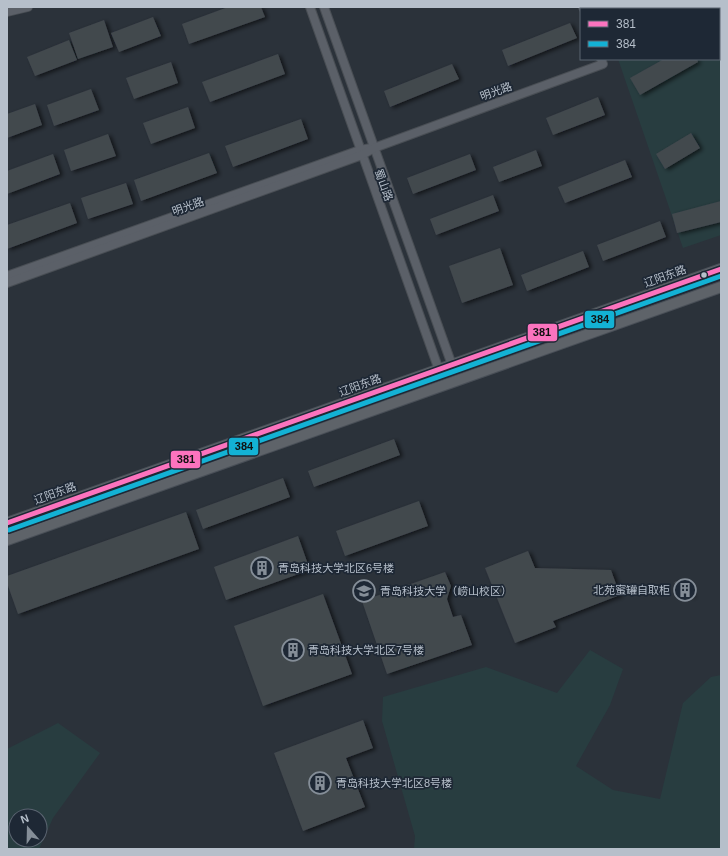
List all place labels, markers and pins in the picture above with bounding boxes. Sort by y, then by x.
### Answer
unlabelled marker [699,270,709,280]
building icon: 青岛科技大学北区6号楼 [249,555,275,581]
place label: 青岛科技大学北区6号楼 [278,562,394,574]
building icon: 北苑蜜罐自取柜 [672,577,698,603]
school or university icon: 青岛科技大学（崂山校区） [351,578,377,604]
place label: 北苑蜜罐自取柜 [593,584,670,596]
place label: 青岛科技大学（崂山校区） [380,585,512,597]
building icon: 青岛科技大学北区7号楼 [280,637,306,663]
place label: 青岛科技大学北区7号楼 [308,644,424,656]
building icon: 青岛科技大学北区8号楼 [307,770,333,796]
place label: 青岛科技大学北区8号楼 [336,777,452,789]

